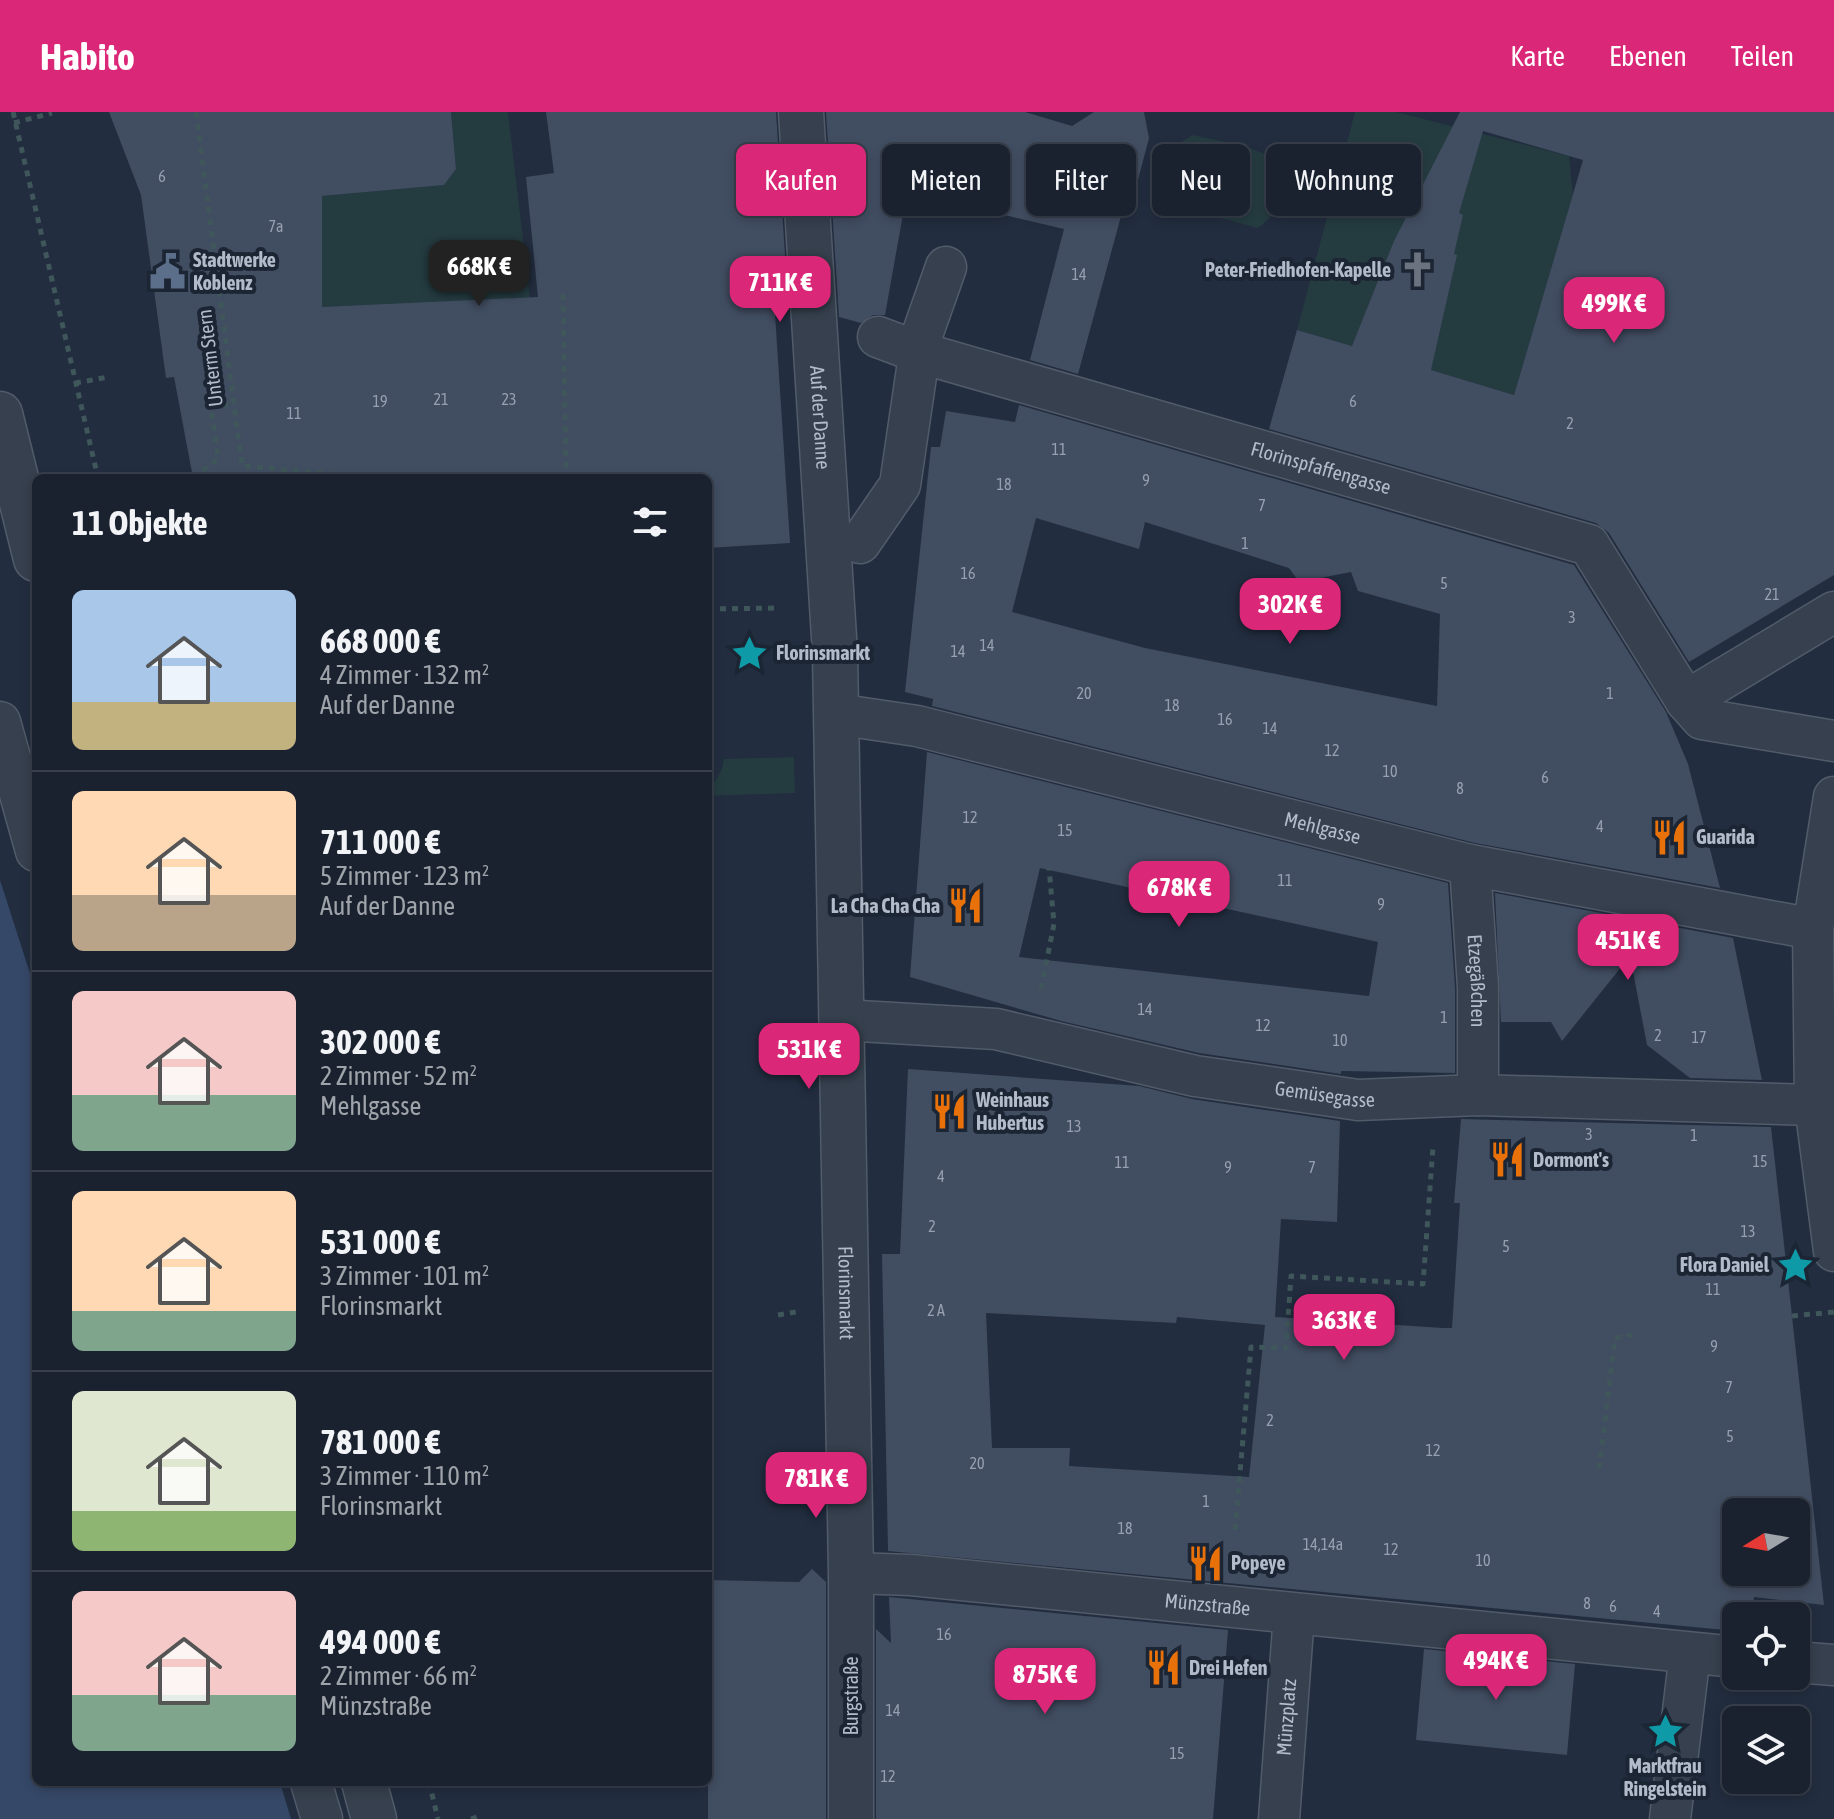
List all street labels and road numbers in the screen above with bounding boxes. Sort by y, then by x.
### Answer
street label: Unterm Stern [192,308,227,408]
street label: Auf der Danne [806,365,835,470]
street label: Florinspfaffengasse [1248,436,1394,498]
street label: Mehlgasse [1282,807,1363,848]
street label: Etzegäßchen [1464,933,1490,1027]
street label: Gemüsegasse [1273,1076,1375,1111]
street label: Florinsmarkt [834,1246,859,1340]
street label: Münzstraße [1164,1588,1252,1620]
street label: Burgstraße [839,1656,862,1736]
street label: Münzplatz [1272,1678,1300,1757]

